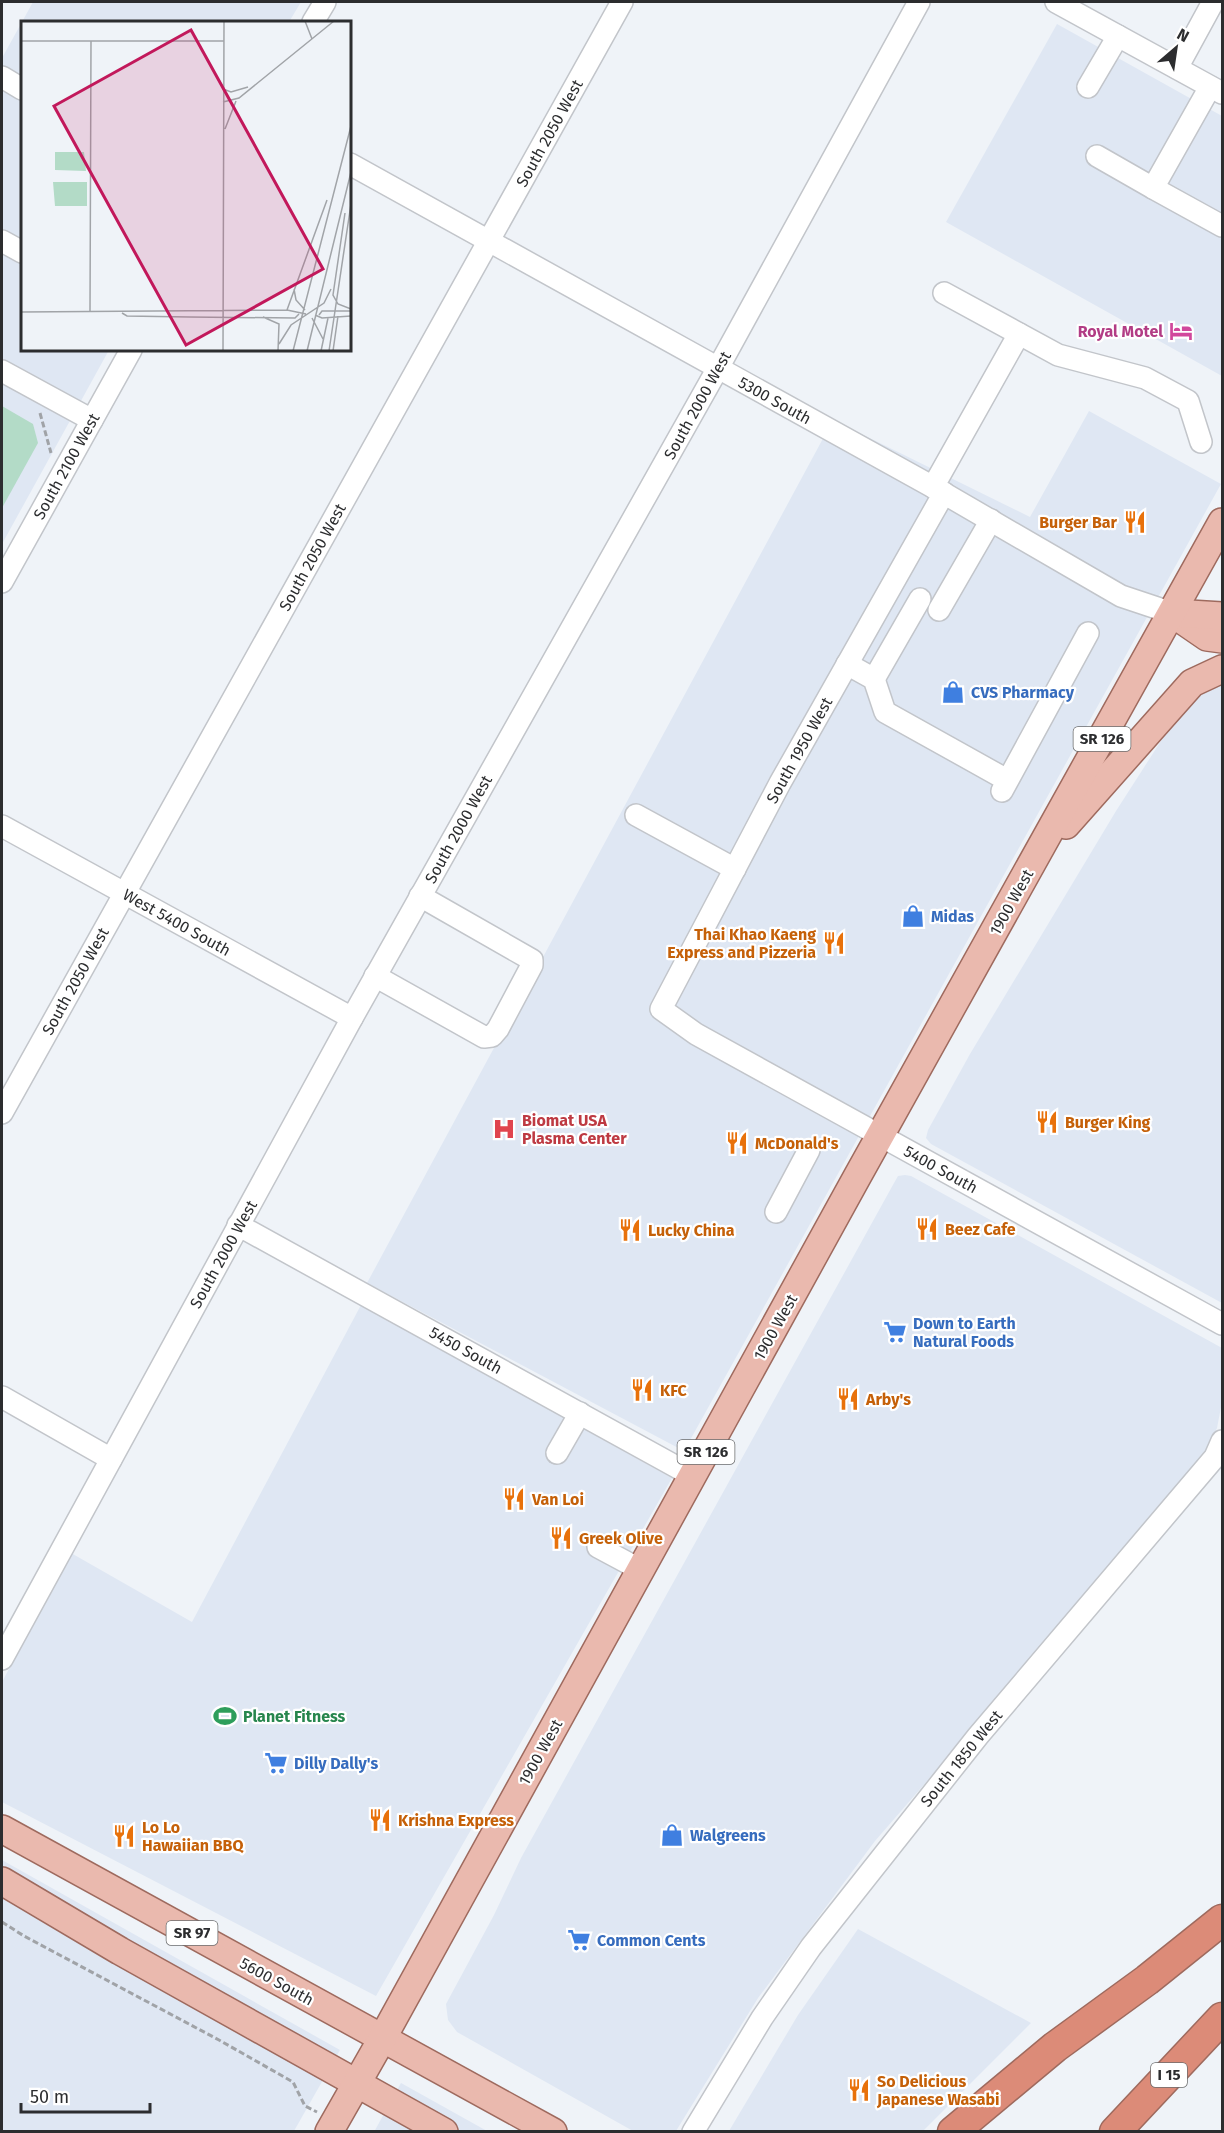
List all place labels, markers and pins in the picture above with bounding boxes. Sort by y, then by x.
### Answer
hotel icon: Royal Motel [1168,318,1194,344]
place label: Royal Motel [1078,322,1163,341]
restaurant icon: Burger Bar [1122,509,1148,535]
place label: Burger Bar [1039,513,1118,532]
shop icon: CVS Pharmacy [940,679,966,705]
place label: CVS Pharmacy [971,683,1075,702]
shop icon: Midas [900,903,926,929]
place label: Midas [931,907,974,926]
place label: Thai Khao Kaeng Express and Pizzeria [667,925,816,962]
restaurant icon: Thai Khao Kaeng Express and Pizzeria [821,930,847,956]
restaurant icon: Burger King [1034,1109,1060,1135]
place label: Biomat USA Plasma Center [522,1111,627,1148]
place label: Burger King [1065,1113,1151,1132]
hospital icon: Biomat USA Plasma Center [491,1116,517,1142]
restaurant icon: McDonald's [724,1130,750,1156]
place label: McDonald's [755,1134,839,1153]
restaurant icon: Beez Cafe [914,1216,940,1242]
restaurant icon: Lucky China [617,1217,643,1243]
place label: Beez Cafe [945,1220,1016,1239]
place label: Lucky China [648,1221,735,1240]
place label: Down to Earth Natural Foods [913,1314,1016,1351]
supermarket icon: Down to Earth Natural Foods [882,1319,908,1345]
restaurant icon: KFC [629,1377,655,1403]
place label: KFC [660,1381,688,1400]
restaurant icon: Arby's [835,1386,861,1412]
place label: Arby's [865,1390,911,1409]
restaurant icon: Van Loi [501,1486,527,1512]
place label: Van Loi [531,1490,584,1509]
restaurant icon: Greek Olive [548,1525,574,1551]
place label: Greek Olive [579,1529,663,1548]
sports icon: Planet Fitness [212,1703,238,1729]
place label: Planet Fitness [243,1707,346,1726]
supermarket icon: Dilly Dally's [263,1750,289,1776]
place label: Dilly Dally's [294,1754,378,1773]
restaurant icon: Krishna Express [367,1807,393,1833]
place label: Krishna Express [398,1811,514,1830]
place label: Lo Lo Hawaiian BBQ [142,1818,244,1855]
shop icon: Walgreens [659,1822,685,1848]
restaurant icon: Lo Lo Hawaiian BBQ [111,1823,137,1849]
place label: Walgreens [690,1826,766,1845]
supermarket icon: Common Cents [566,1927,592,1953]
place label: Common Cents [597,1931,706,1950]
place label: So Delicious Japanese Wasabi [876,2072,1000,2109]
restaurant icon: So Delicious Japanese Wasabi [846,2077,872,2103]

